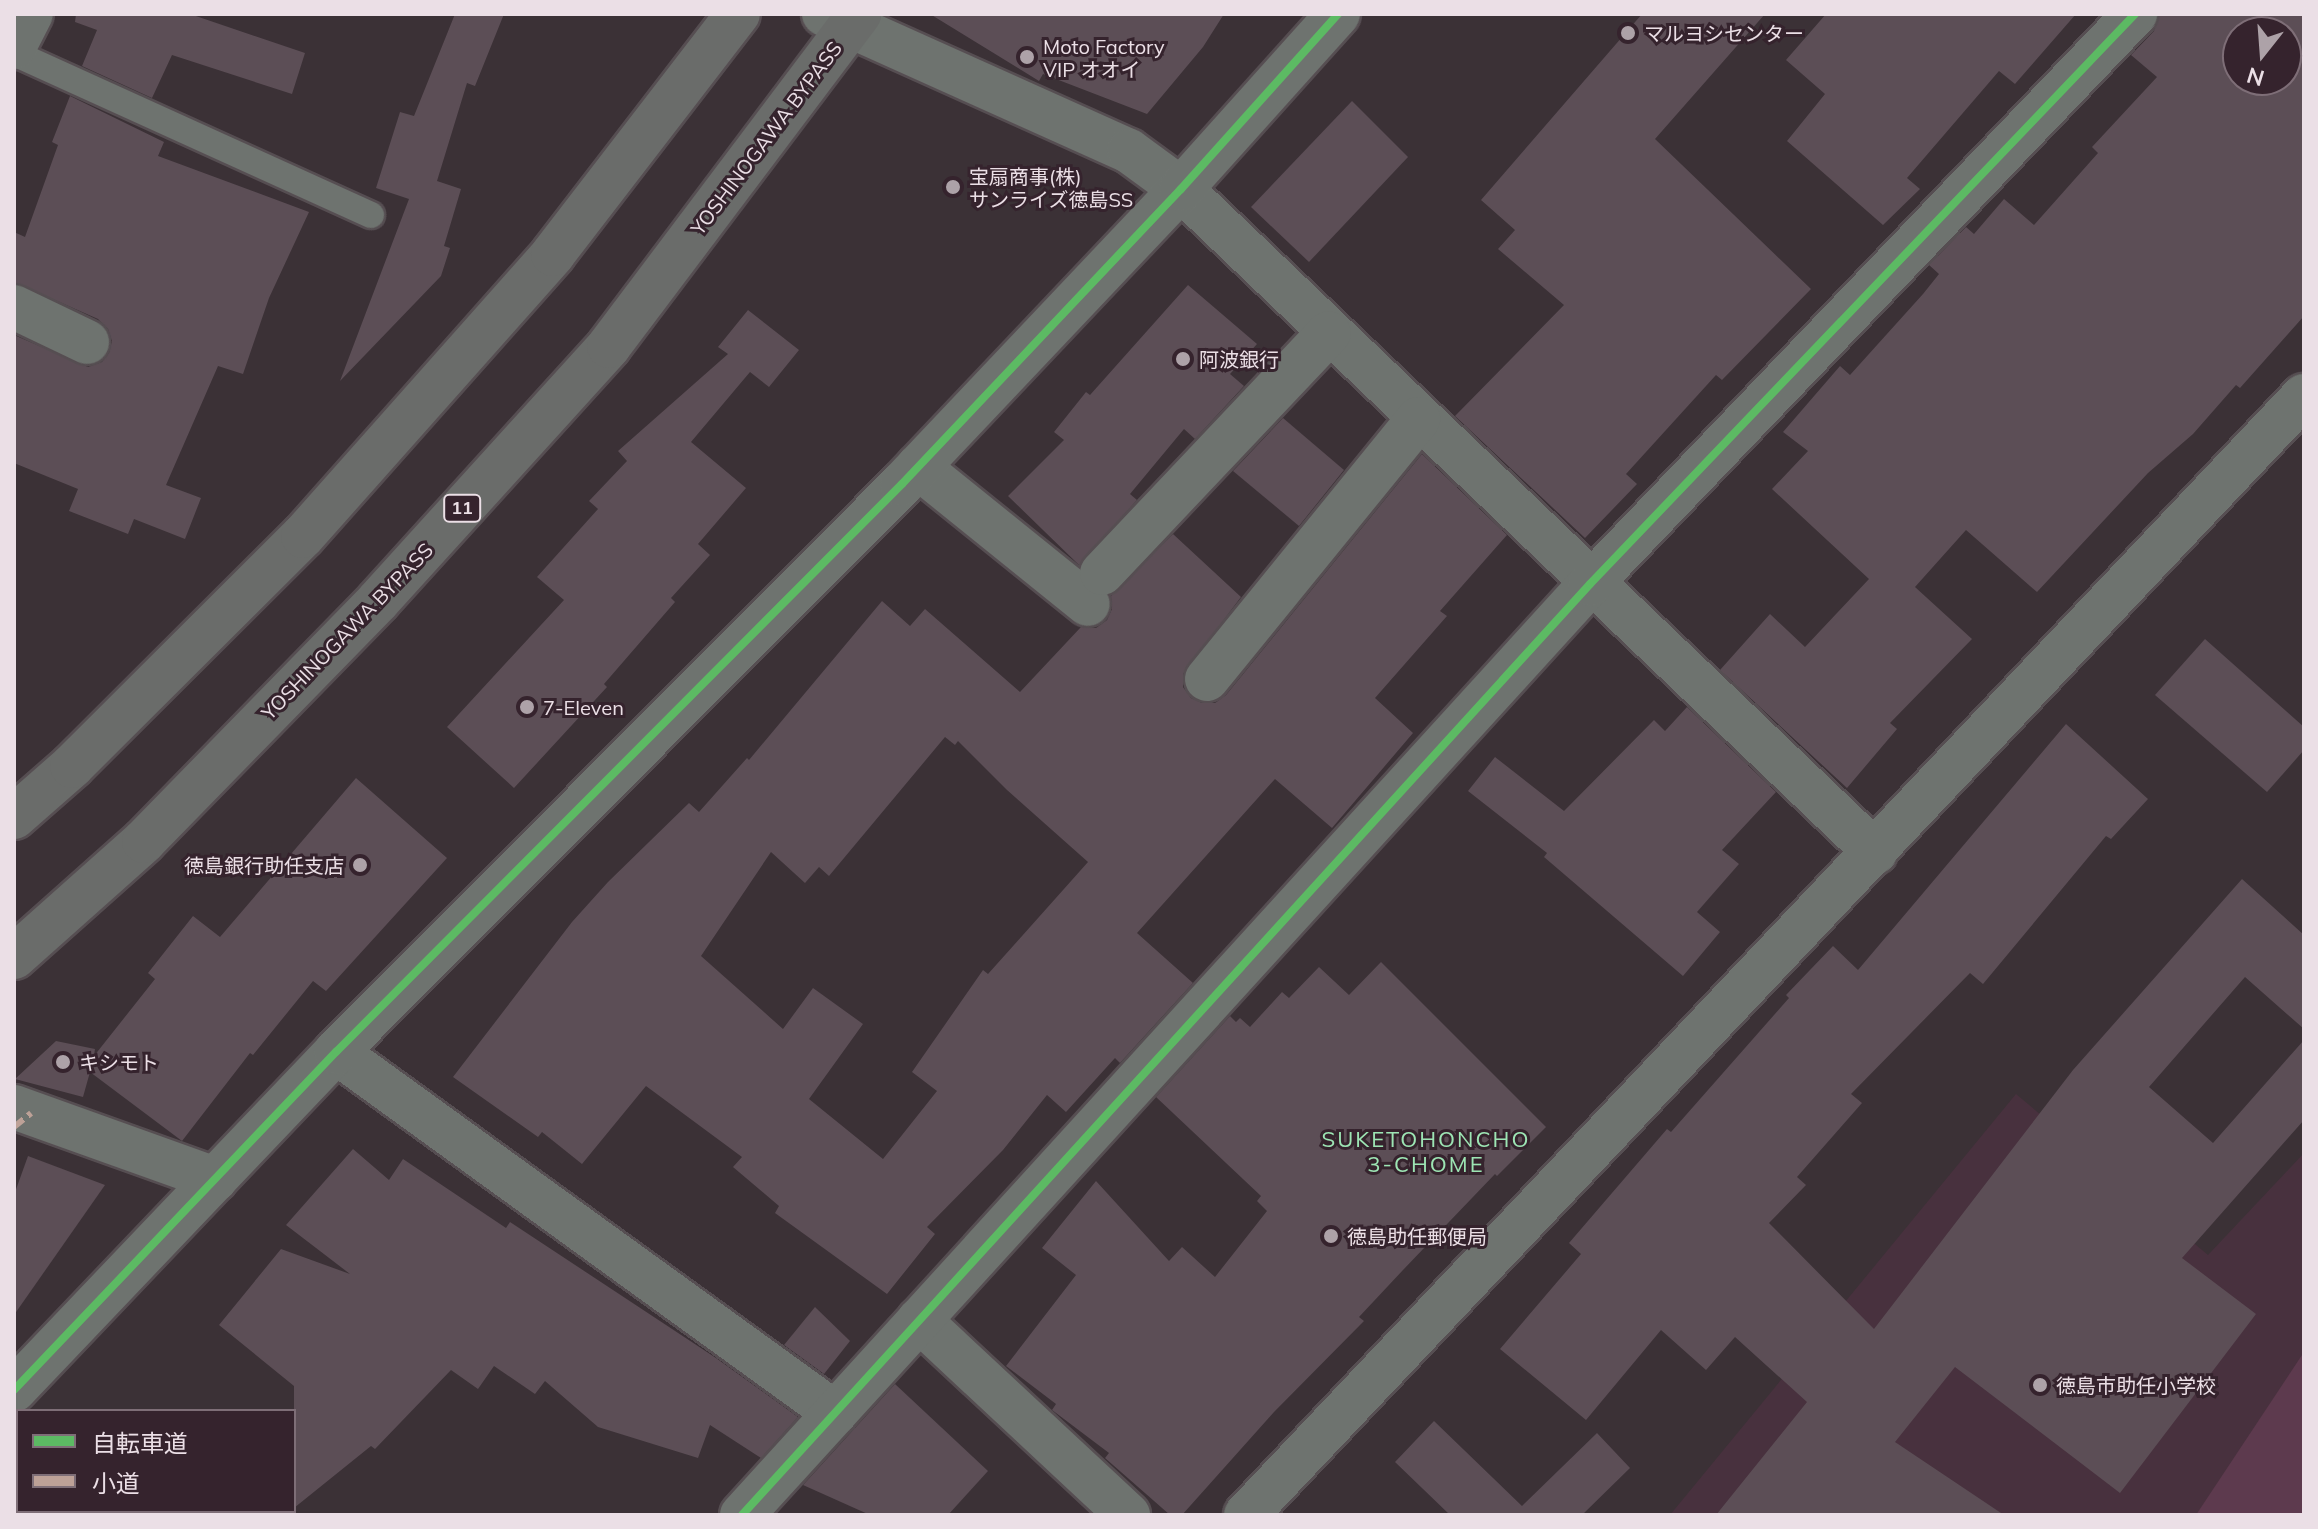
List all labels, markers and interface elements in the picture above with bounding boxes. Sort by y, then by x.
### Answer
north arrow [2222,16,2302,96]
place label: マルヨシセンター [1644,21,1804,45]
marker: マルヨシセンター [1619,24,1637,42]
place label: Moto Factory VIP オオイ [1043,34,1165,81]
street label: YOSHINOGAWA BYPASS [685,36,847,240]
marker: Moto Factory VIP オオイ [1018,48,1036,66]
text: N [2244,61,2268,93]
place label: 宝扇商事(株) サンライズ徳島SS [969,164,1134,211]
marker: 宝扇商事(株) サンライズ徳島SS [944,178,962,196]
place label: 阿波銀行 [1199,347,1279,371]
marker: 阿波銀行 [1174,350,1192,368]
road number: 11 [442,494,482,522]
street label: YOSHINOGAWA BYPASS [256,538,438,724]
place label: 7-Eleven [543,695,624,719]
marker: 7-Eleven [518,698,536,716]
place label: 徳島銀行助任支店 [184,853,344,877]
marker: 徳島銀行助任支店 [351,856,369,874]
place label: キシモト [79,1050,159,1074]
marker: キシモト [54,1053,72,1071]
district label: SUKETOHONCHO 3-CHOME [1322,1126,1530,1178]
place label: 徳島助任郵便局 [1347,1224,1487,1248]
marker: 徳島助任郵便局 [1322,1227,1340,1245]
place label: 徳島市助任小学校 [2056,1373,2216,1397]
marker: 徳島市助任小学校 [2031,1376,2049,1394]
legend [16,1409,296,1513]
text: 自転車道 [92,1428,188,1458]
text: 小道 [92,1468,140,1498]

